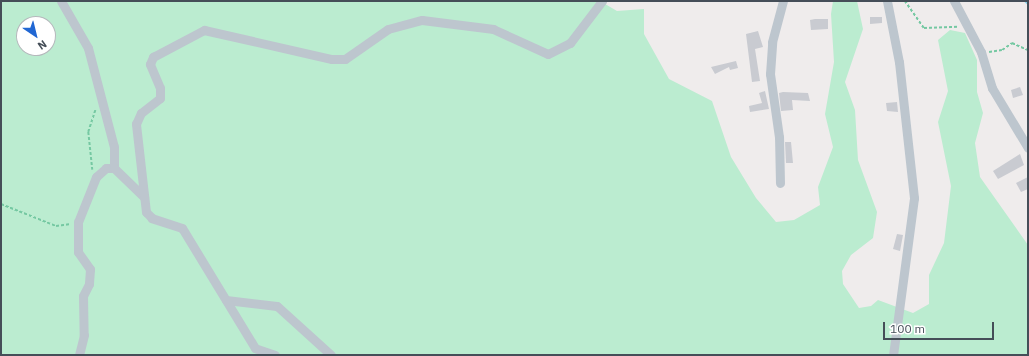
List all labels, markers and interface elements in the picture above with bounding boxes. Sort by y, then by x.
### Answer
north arrow [16,16,56,56]
text: N [35,37,50,53]
scale bar [885,314,996,340]
text: 100 m [890,321,925,336]

